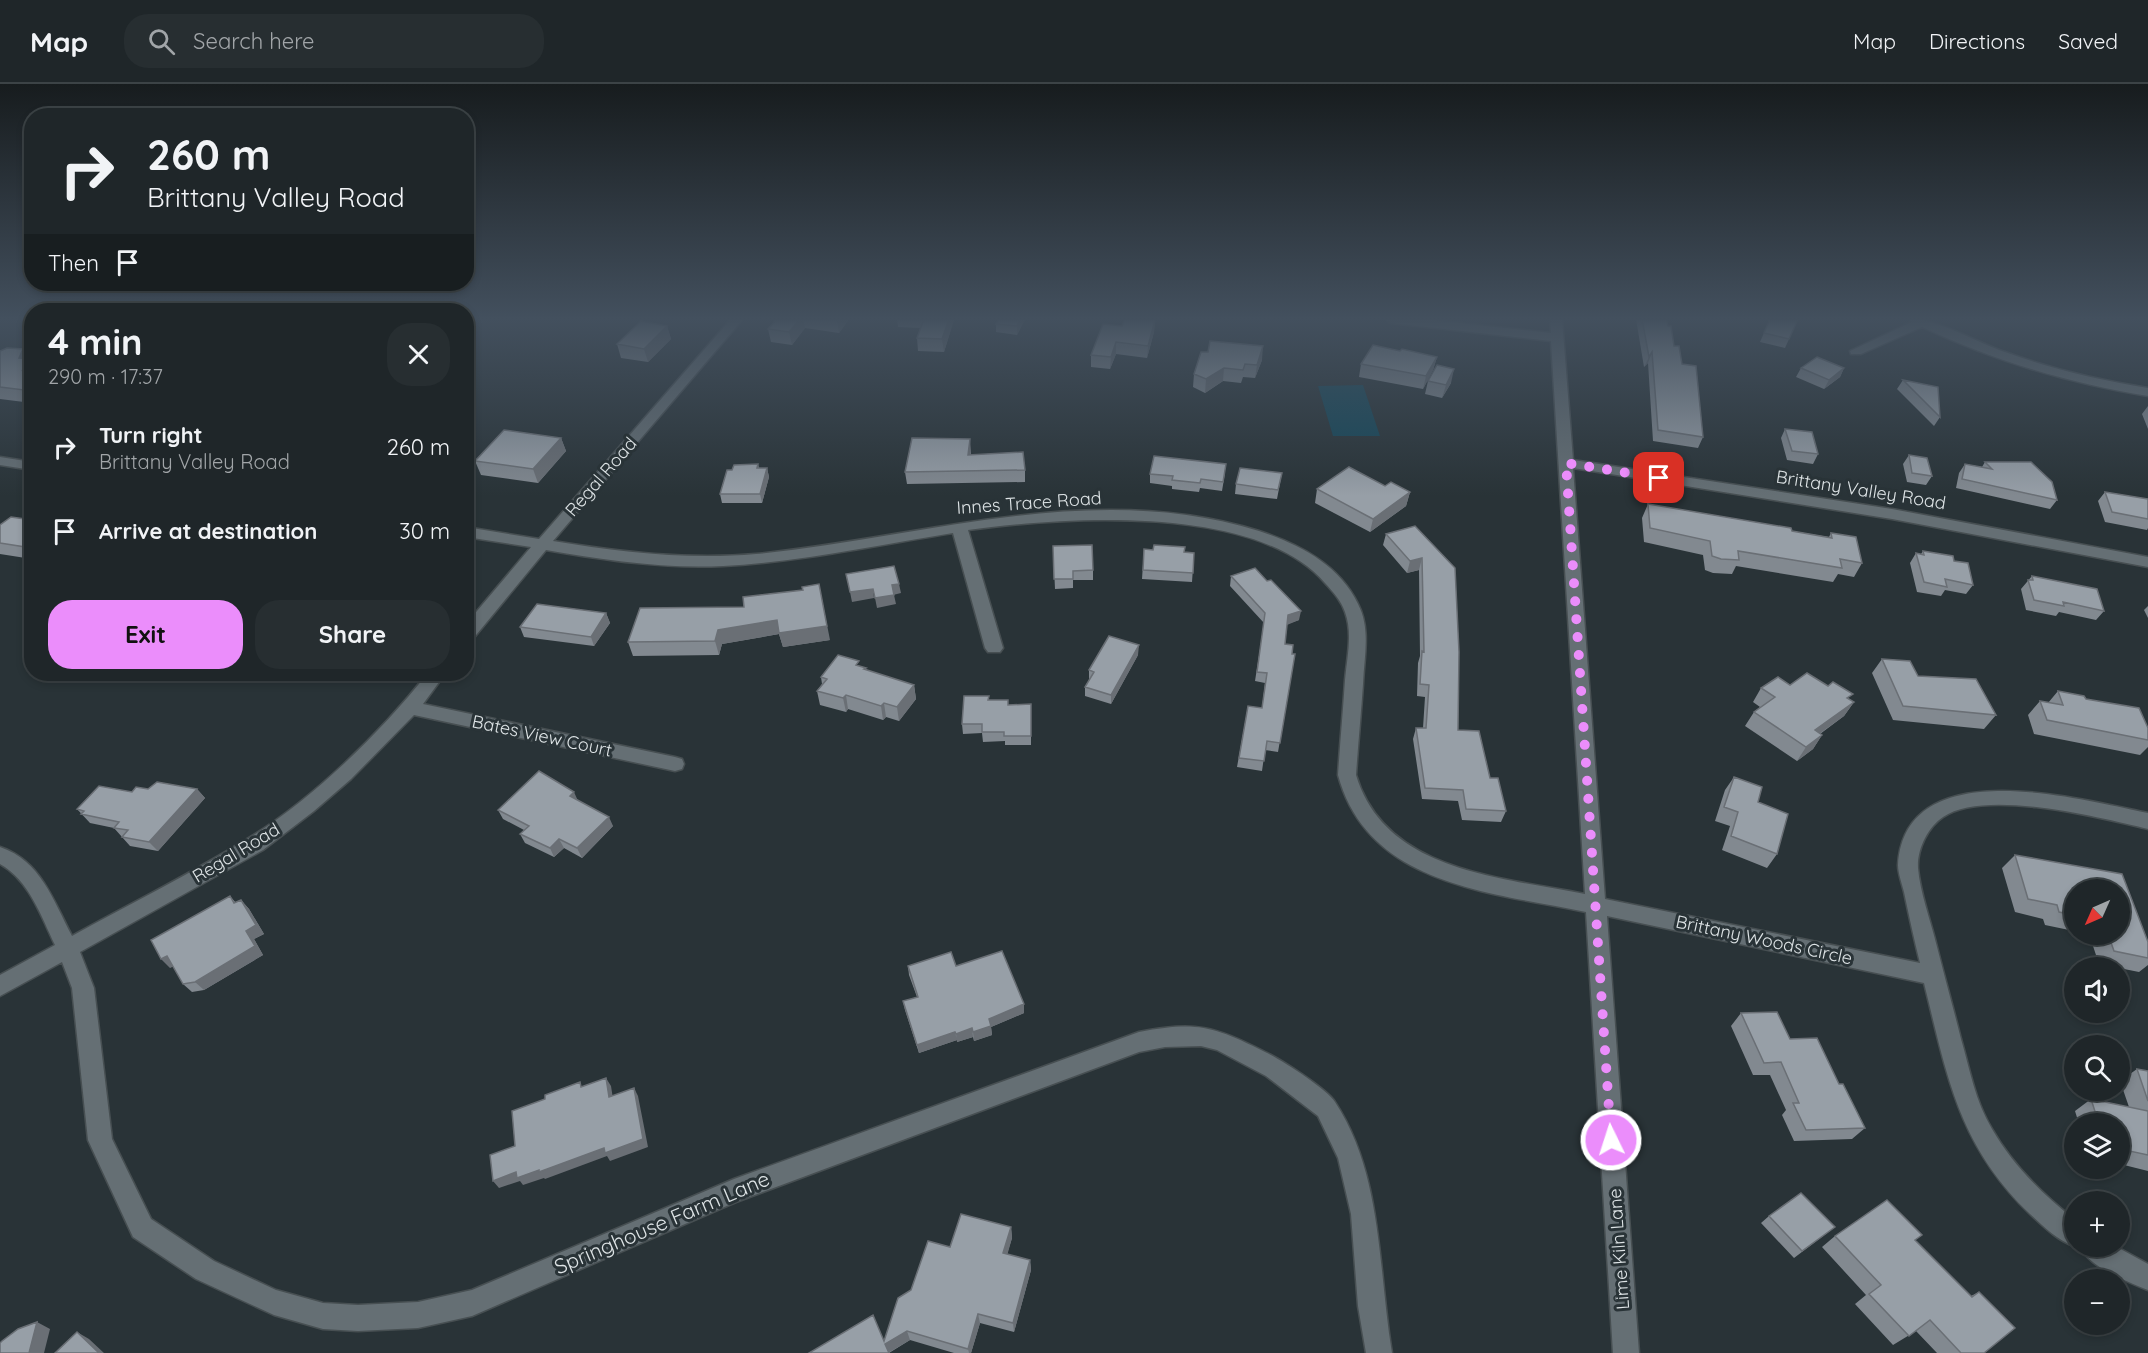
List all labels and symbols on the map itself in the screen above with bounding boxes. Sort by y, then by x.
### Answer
street label: Regal Road [560,432,641,521]
pin [1633,452,1684,503]
street label: Brittany Valley Road [1774,465,1948,514]
street label: Innes Trace Road [956,486,1102,519]
street label: Bates View Court [470,709,614,762]
street label: Regal Road [188,818,284,888]
north arrow [2064,879,2130,945]
street label: Brittany Woods Circle [1674,910,1854,969]
position arrow [1579,1108,1643,1172]
street label: Springhouse Farm Lane [550,1165,773,1279]
street label: Lime Kiln Lane [1603,1188,1634,1310]

